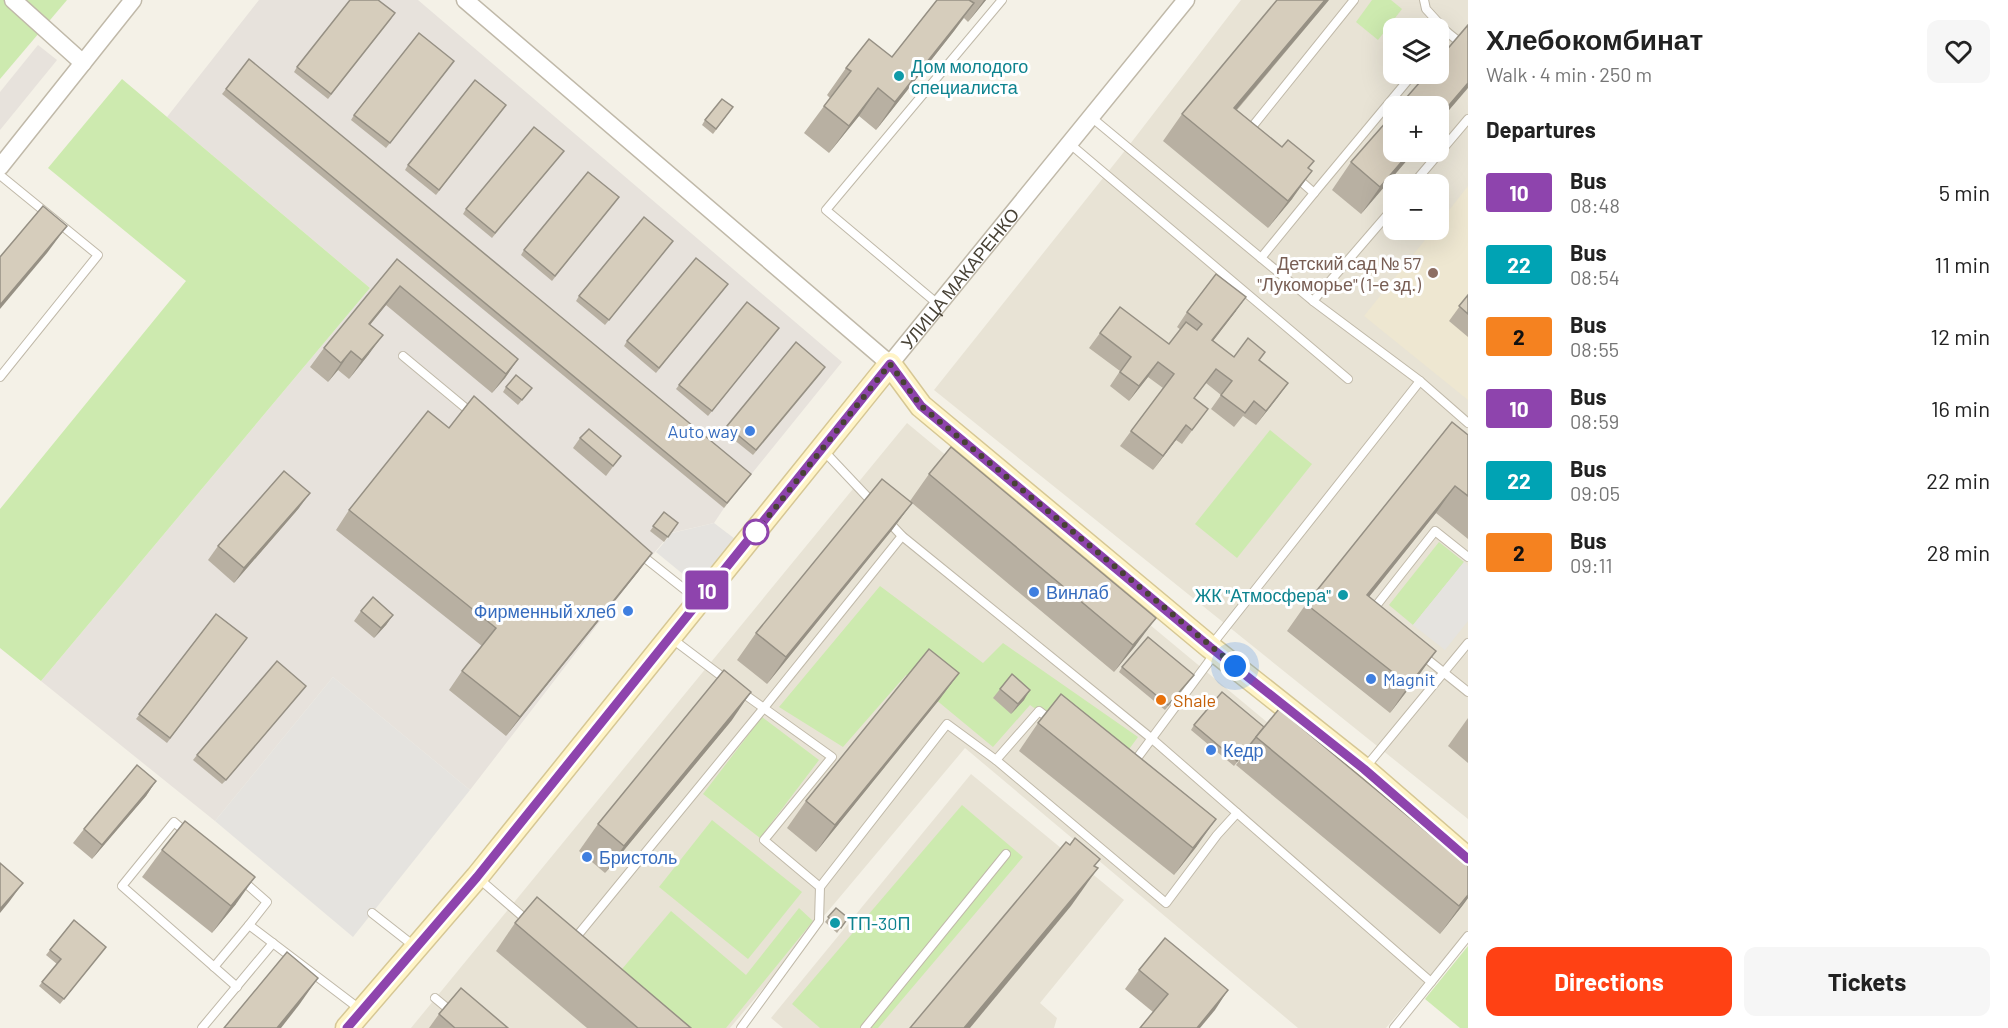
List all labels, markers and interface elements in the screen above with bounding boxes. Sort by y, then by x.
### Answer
map controls [1383,18,1449,240]
button: layers [1383,18,1449,84]
button: heart [1927,20,1990,83]
text: Хлебокомбинат [1486,22,1703,56]
place label: Дом молодого специалиста [911,55,1028,98]
text: Walk · 4 min · 250 m [1486,62,1652,86]
marker: Дом молодого специалиста [892,69,906,83]
button: + [1383,96,1449,162]
text: Departures [1486,116,1596,142]
text: Bus [1570,167,1607,193]
button: − [1383,174,1449,240]
text: 5 min [1939,179,1990,205]
text: 10 [1509,180,1529,205]
text: 08:48 [1570,193,1620,217]
street label: УЛИЦА МАКАРЕНКО [896,203,1024,353]
text: Bus [1570,239,1607,265]
text: 11 min [1934,251,1990,277]
place label: Детский сад № 57 "Лукоморье" (1-е зд.) [1257,252,1421,295]
text: 22 [1507,252,1531,277]
text: 08:54 [1570,265,1620,289]
marker: Детский сад № 57 "Лукоморье" (1-е зд.) [1426,266,1440,280]
text: Bus [1570,311,1607,337]
text: 12 min [1930,323,1990,349]
text: 2 [1513,324,1525,349]
text: 08:55 [1570,337,1619,361]
text: Bus [1570,383,1607,409]
text: 16 min [1931,395,1990,421]
text: 10 [1509,396,1529,421]
text: 08:59 [1570,409,1619,433]
place label: Auto way [668,420,738,442]
marker: Auto way [743,424,757,438]
text: Bus [1570,455,1607,481]
text: 22 min [1926,467,1990,493]
text: 22 [1507,468,1531,493]
text: 09:05 [1570,481,1620,505]
unlabelled marker [743,519,769,545]
text: Bus [1570,527,1607,553]
text: 28 min [1927,539,1990,565]
text: 2 [1513,540,1525,565]
text: 09:11 [1570,553,1613,577]
line badge: 10 [680,570,734,610]
text: 10 [697,578,717,603]
place label: Винлаб [1046,581,1109,603]
place label: ЖК "Атмосфера" [1195,584,1331,606]
marker: Винлаб [1027,585,1041,599]
marker: ЖК "Атмосфера" [1336,588,1350,602]
place label: Фирменный хлеб [474,600,616,622]
marker: Фирменный хлеб [621,604,635,618]
your location [1220,651,1250,681]
place label: Magnit [1383,668,1436,690]
marker: Magnit [1364,672,1378,686]
place label: Shale [1173,689,1216,711]
marker: Shale [1154,693,1168,707]
place label: Кедр [1223,739,1264,761]
marker: Кедр [1204,743,1218,757]
place label: Бристоль [599,846,677,868]
marker: Бристоль [580,850,594,864]
place label: ТП-30П [847,912,910,934]
marker: ТП-30П [828,916,842,930]
button: Directions [1486,947,1732,1016]
button: Tickets [1744,947,1990,1016]

